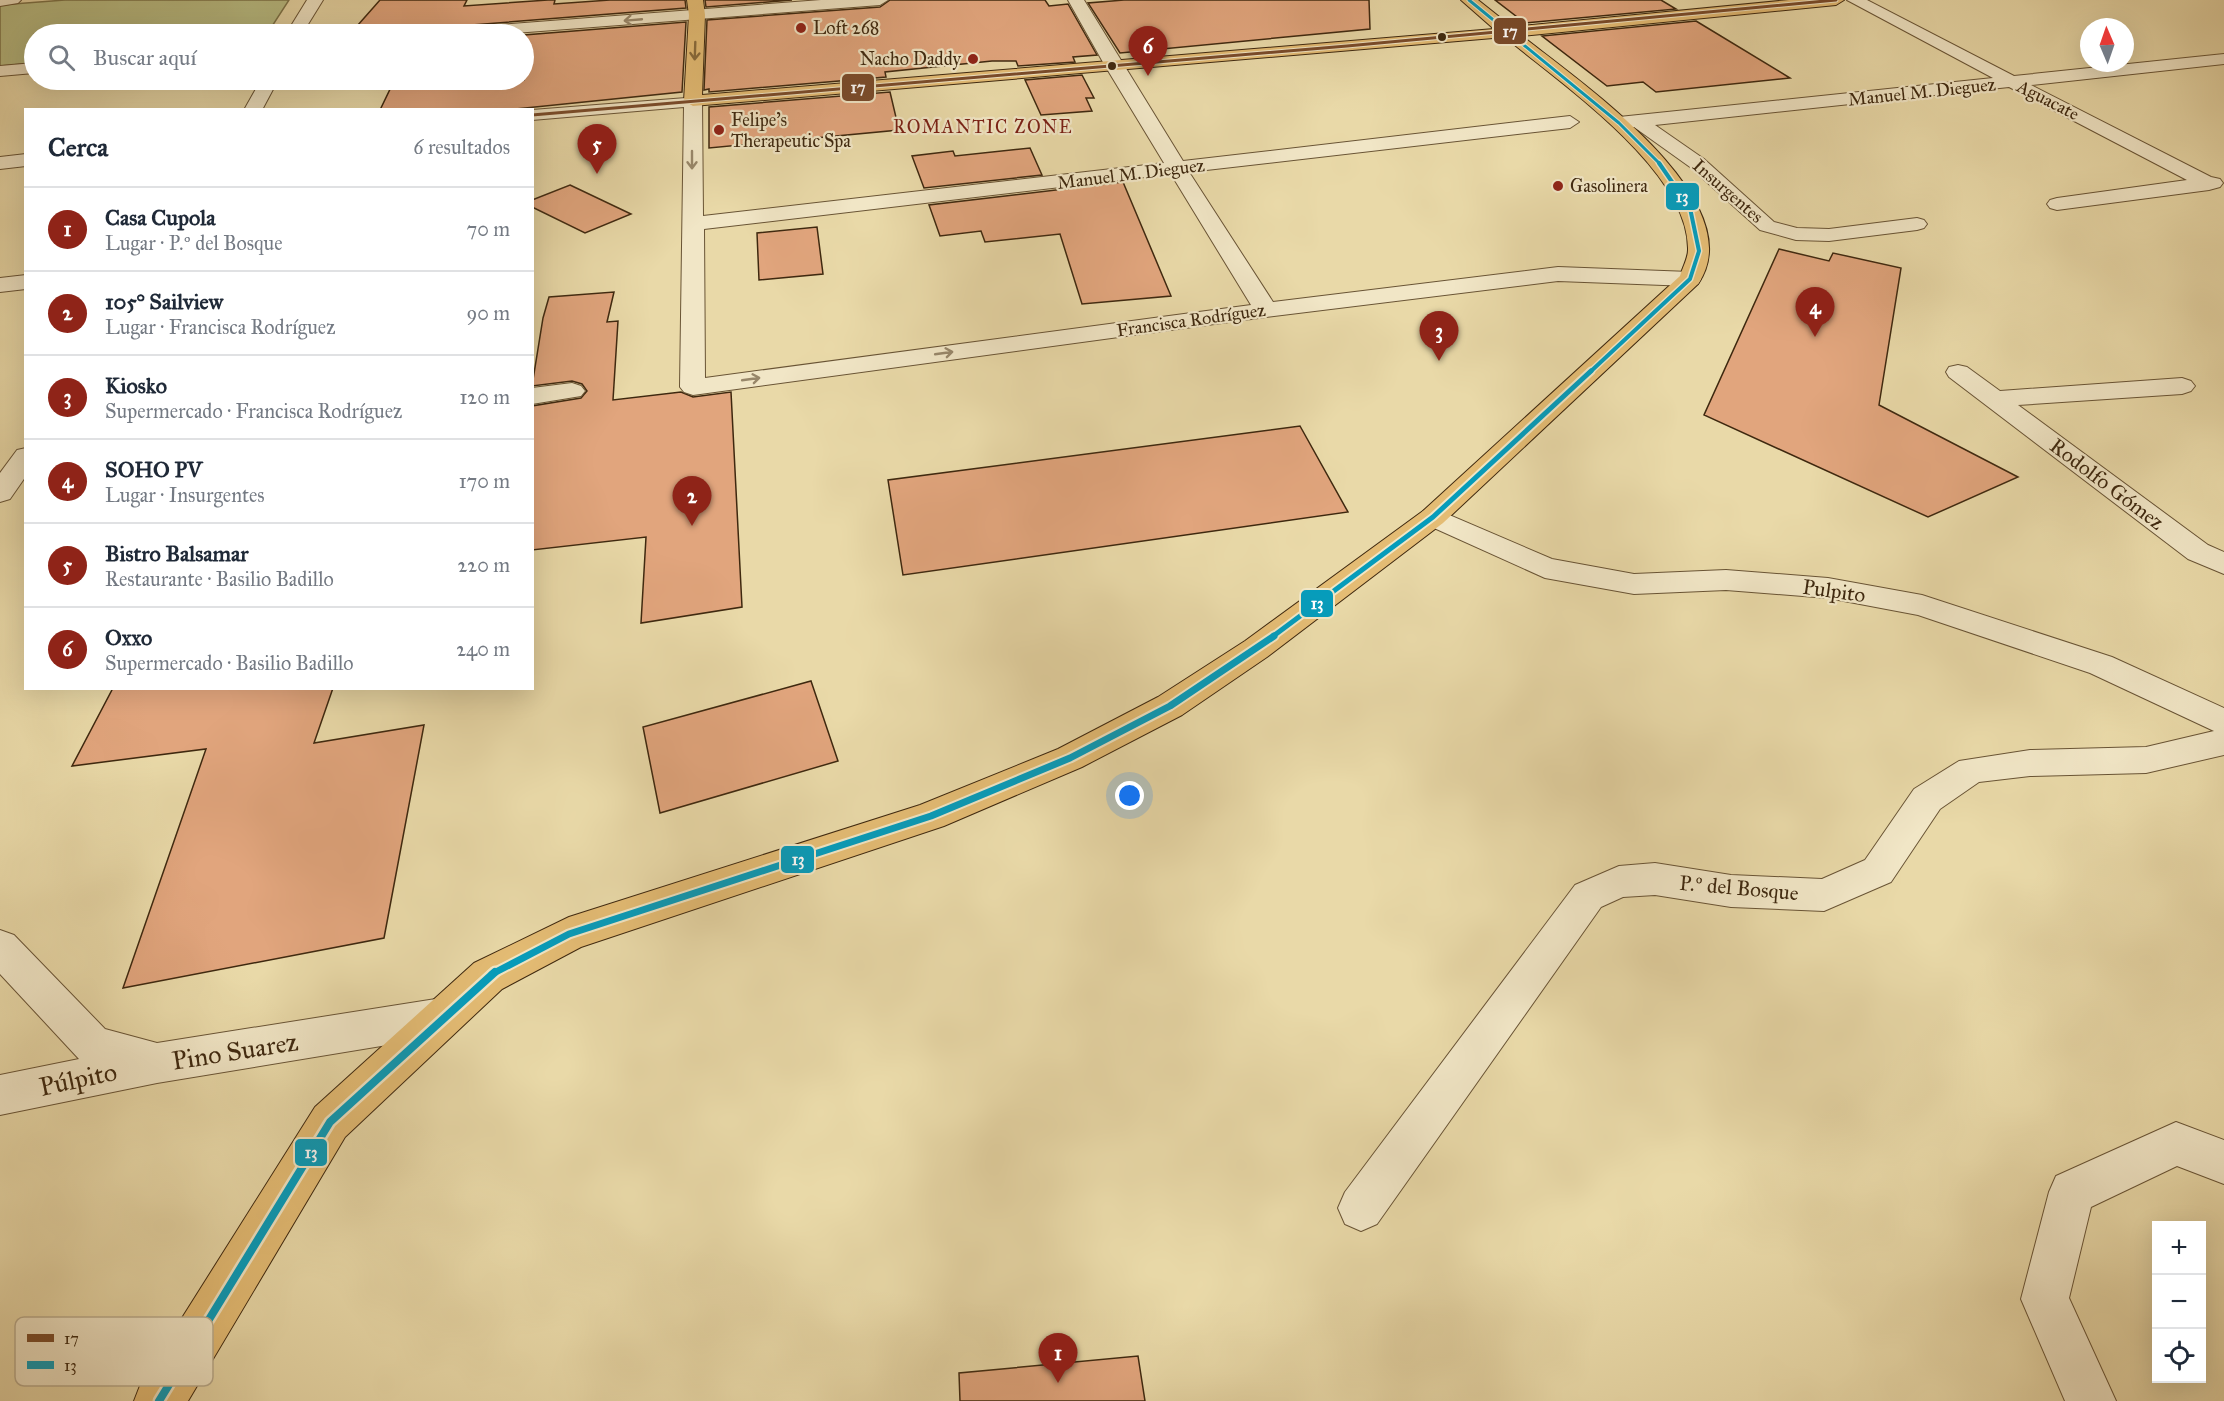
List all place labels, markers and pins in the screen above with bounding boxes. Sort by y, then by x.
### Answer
place label: Loft 268 [813,17,879,39]
marker: Loft 268 [794,21,808,35]
pin: 6 [1128,26,1168,76]
unlabelled marker [1436,31,1448,43]
place label: Nacho Daddy [860,48,962,70]
marker: Nacho Daddy [966,52,980,66]
unlabelled marker [1106,60,1118,72]
place label: Felipe’s Therapeutic Spa [731,109,851,152]
marker: Felipe’s Therapeutic Spa [712,123,726,137]
pin: 5 [578,124,616,174]
place label: Gasolinera [1570,175,1648,197]
marker: Gasolinera [1551,179,1565,193]
pin: 4 [1796,288,1834,337]
pin: 3 [1420,312,1458,361]
pin: 2 [672,476,712,526]
pin: 1 [1038,1334,1078,1383]

